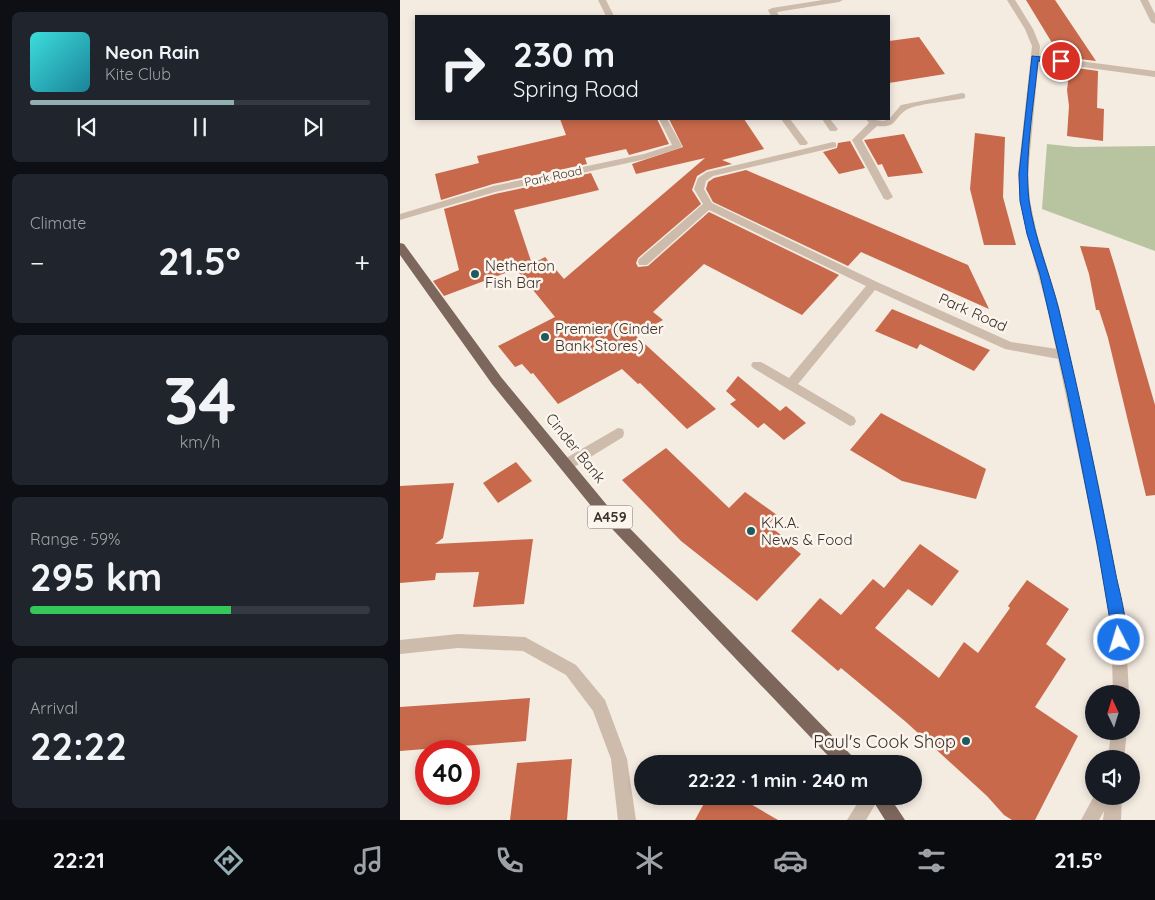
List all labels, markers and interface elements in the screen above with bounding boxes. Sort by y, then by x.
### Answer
text: 230 m [513,32,615,76]
icon: right [430,35,495,100]
text: Neon Rain [105,40,200,64]
pin [1040,40,1082,82]
icon: arrive [1047,47,1075,75]
text: Kite Club [105,64,171,84]
text: Spring Road [513,75,639,103]
icon: previous [73,113,101,141]
icon: pause [186,113,214,141]
icon: next [299,113,327,141]
street label: Park Road [523,163,583,189]
text: Climate [30,213,86,233]
text: 21.5° [158,237,241,285]
text: − [30,245,45,280]
text: + [354,245,370,280]
place label: Netherton Fish Bar [485,256,555,292]
marker: Netherton Fish Bar [469,268,481,280]
street label: Park Road [936,288,1010,336]
place label: Premier (Cinder Bank Stores) [555,319,664,355]
marker: Premier (Cinder Bank Stores) [539,331,551,343]
text: 34 [163,359,237,440]
street label: Cinder Bank [542,409,610,487]
text: km/h [180,432,220,452]
road number: A459 [588,506,632,528]
place label: K.K.A. News & Food [761,513,853,549]
marker: K.K.A. News & Food [745,525,757,537]
text: Range · 59% [30,529,120,549]
text: 295 km [30,553,162,601]
position arrow [1092,613,1144,665]
north arrow [1085,685,1140,740]
map controls [1085,685,1140,805]
text: Arrival [30,698,78,718]
text: 22:22 [30,722,127,770]
place label: Paul's Cook Shop [813,730,956,753]
marker: Paul's Cook Shop [960,735,972,747]
speed limit sign: 40 [415,740,480,805]
button: sound [1085,750,1140,805]
text: 22:22 · 1 min · 240 m [688,768,868,792]
icon: directions [211,843,246,878]
icon: music [351,843,386,878]
icon: phone [492,843,527,878]
icon: climate [632,843,667,878]
icon: car [773,843,808,878]
icon: filters [914,843,949,878]
text: 22:21 [53,846,105,874]
text: 21.5° [1054,846,1102,874]

